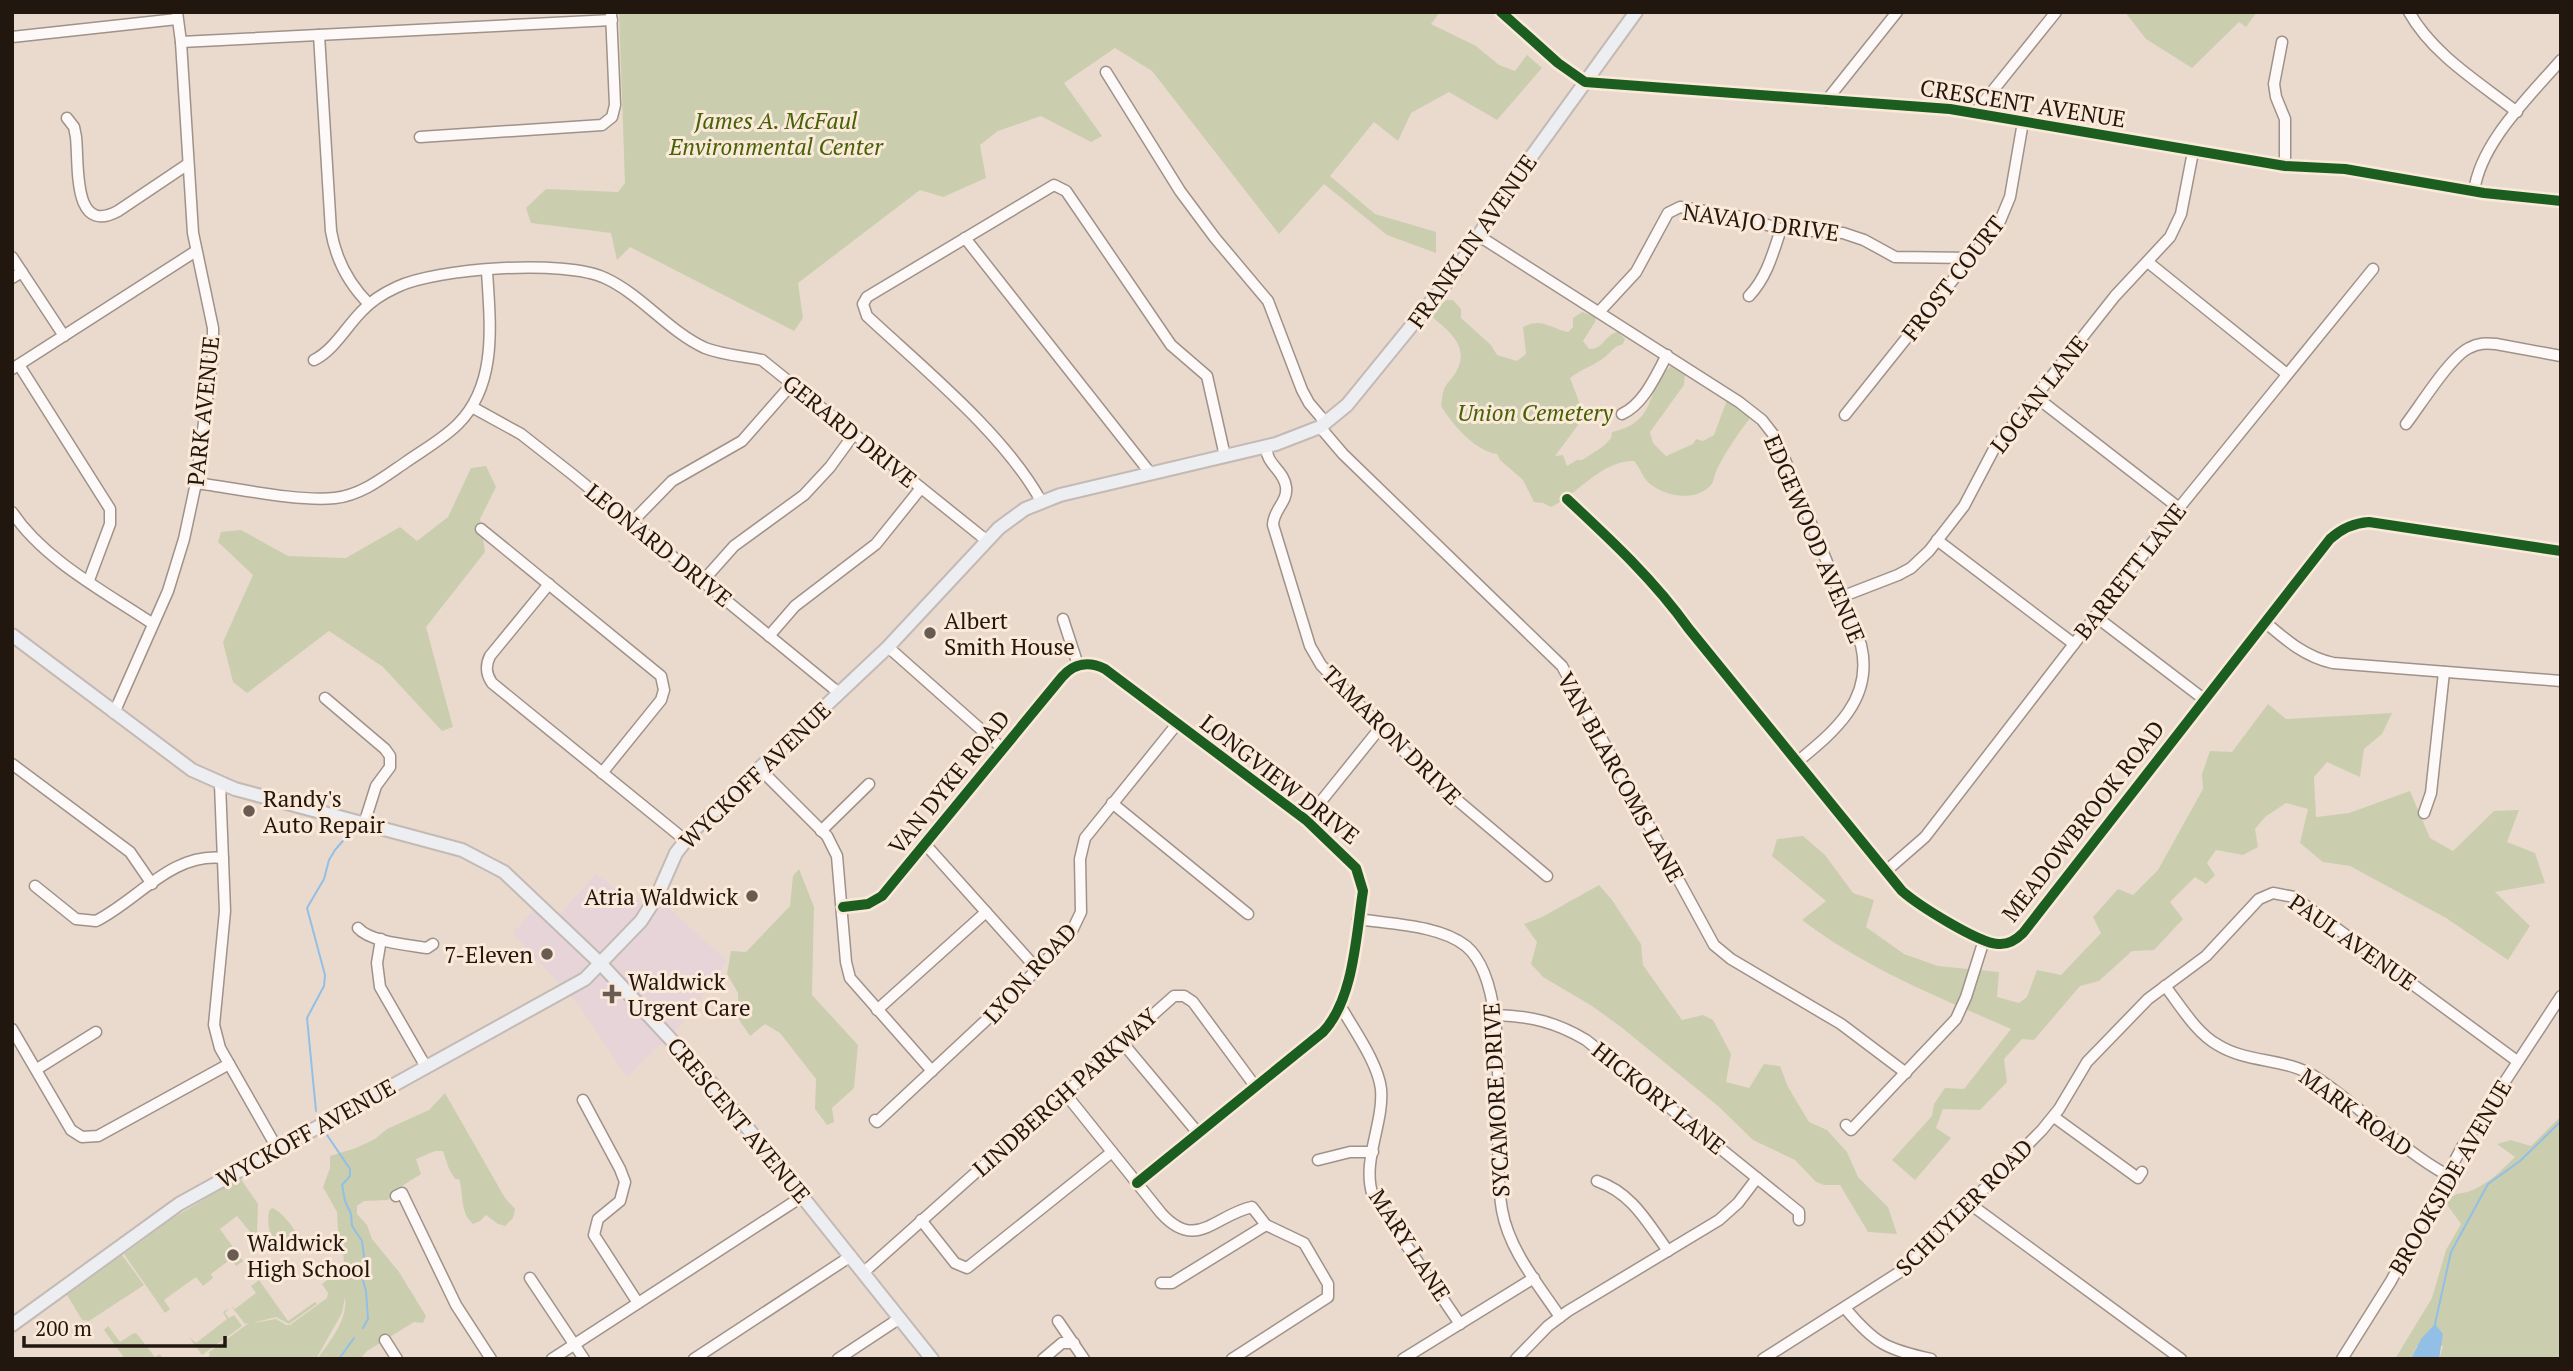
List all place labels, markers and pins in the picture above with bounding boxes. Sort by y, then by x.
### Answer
place label: Albert Smith House [944,605,1075,662]
marker: Albert Smith House [922,625,938,641]
place label: Randy's Auto Repair [263,783,385,840]
marker: Randy's Auto Repair [241,803,257,819]
place label: Atria Waldwick [584,881,738,912]
marker: Atria Waldwick [744,888,760,904]
place label: 7-Eleven [444,939,533,970]
marker: 7-Eleven [539,946,555,962]
place label: Waldwick Urgent Care [628,966,751,1023]
marker: Waldwick Urgent Care [602,984,622,1004]
place label: Waldwick High School [247,1227,371,1284]
marker: Waldwick High School [225,1247,241,1263]

